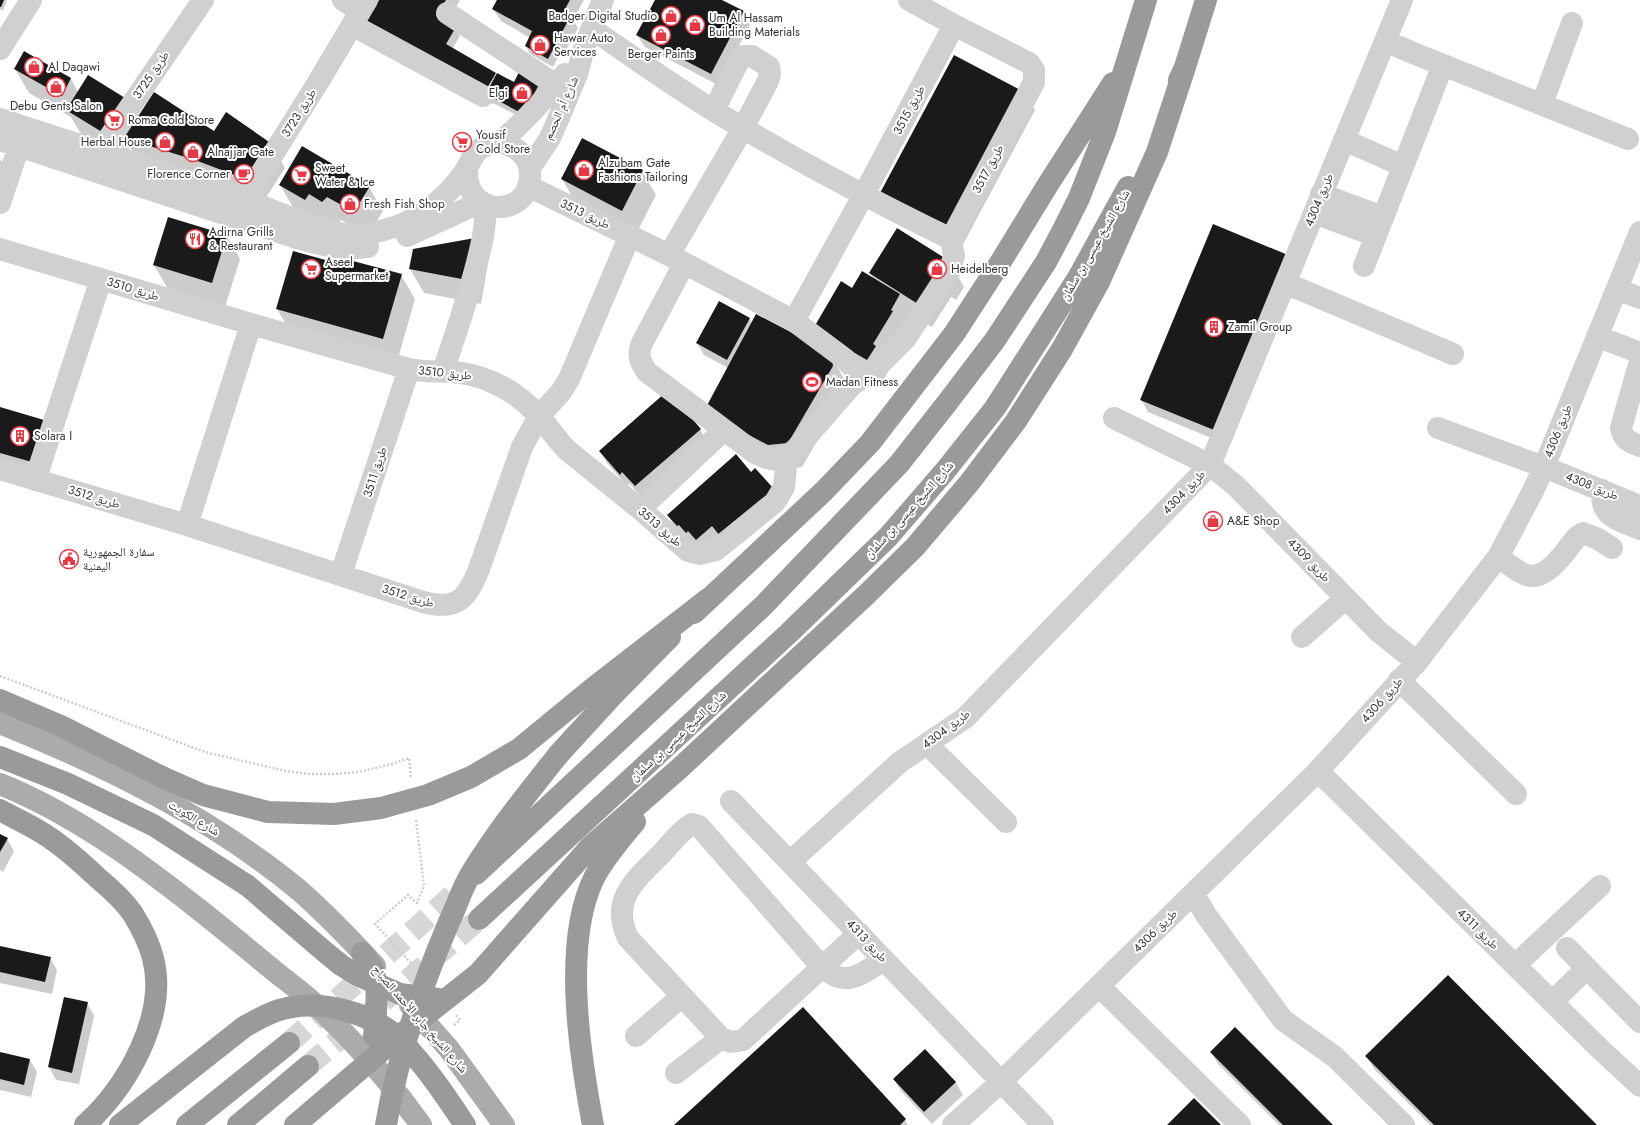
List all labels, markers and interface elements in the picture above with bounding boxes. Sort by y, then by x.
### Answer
shop icon: Badger Digital Studio [660,5,682,27]
place label: Badger Digital Studio [548,7,657,25]
place label: Um Al Hassam Building Materials [709,9,800,41]
shop icon: Um Al Hassam Building Materials [684,14,706,36]
shop icon: Berger Paints [650,24,672,46]
place label: Hawar Auto Services [554,29,614,61]
shop icon: Hawar Auto Services [529,34,551,56]
place label: Berger Paints [628,45,694,63]
street label: طريق 3725 [128,47,174,103]
shop icon: Al Daqawi [23,56,45,78]
place label: Al Daqawi [48,58,100,76]
street label: شارع أم الحصم [539,73,583,143]
shop icon: Debu Gents Salon [45,76,67,98]
shop icon: Elgi [511,82,533,104]
street label: طريق 3515 [888,82,930,138]
place label: Elgi [489,84,508,102]
street label: طريق 3723 [277,85,321,141]
place label: Debu Gents Salon [10,97,102,115]
supermarket icon: Roma Cold Store [103,109,125,131]
place label: Roma Cold Store [128,111,214,129]
place label: Yousif Cold Store [476,126,530,158]
shop icon: Herbal House [154,131,176,153]
supermarket icon: Yousif Cold Store [451,131,473,153]
place label: Herbal House [81,133,151,151]
shop icon: Alnajjar Gate [182,141,204,163]
street label: طريق 3517 [968,141,1008,197]
place label: Alnajjar Gate [207,143,274,161]
place label: Alzubam Gate Fashions Tailoring [598,154,688,186]
place label: Sweet Water & Ice [315,159,375,191]
shop icon: Alzubam Gate Fashions Tailoring [573,159,595,181]
cafe icon: Florence Corner [233,163,255,185]
supermarket icon: Sweet Water & Ice [290,164,312,186]
place label: Florence Corner [147,165,231,183]
street label: طريق 4304 [1300,171,1338,229]
street label: شارع الشيخ عيسى بن سلمان [1056,186,1134,304]
shop icon: Fresh Fish Shop [339,193,361,215]
street label: طريق 3513 [557,194,613,234]
place label: Fresh Fish Shop [364,195,445,213]
place label: Adirna Grills & Restaurant [209,223,274,255]
restaurant icon: Adirna Grills & Restaurant [184,228,206,250]
place label: Aseel Supermarket [325,253,389,285]
supermarket icon: Aseel Supermarket [300,258,322,280]
shop icon: Heidelberg [926,258,948,280]
place label: Heidelberg [951,260,1008,278]
street label: طريق 3510 [104,272,162,306]
building icon: Zamil Group [1203,316,1225,338]
place label: Zamil Group [1228,318,1292,336]
street label: طريق 3510 [417,361,473,385]
sports icon: Madan Fitness [801,371,823,393]
place label: Madan Fitness [826,373,898,391]
street label: طريق 4306 [1539,402,1577,460]
building icon: Solara I [9,425,31,447]
place label: Solara I [34,427,72,445]
street label: طريق 3511 [358,444,392,500]
street label: شارع الشيخ عيسى بن سلمان [860,457,958,563]
street label: طريق 4304 [1158,466,1210,518]
street label: طريق 4308 [1563,467,1621,505]
street label: طريق 3512 [66,481,122,513]
street label: طريق 3513 [634,503,686,551]
shop icon: A&E Shop [1202,510,1224,532]
place label: A&E Shop [1227,512,1280,530]
street label: طريق 4309 [1283,534,1335,586]
place label: سفارة الجمهورية اليمنية [83,543,155,575]
public building icon: سفارة الجمهورية اليمنية [58,548,80,570]
street label: طريق 3512 [380,580,436,612]
street label: طريق 4306 [1357,673,1407,727]
street label: شارع الشيخ عيسى بن سلمان [626,687,730,785]
street label: طريق 4304 [918,705,974,753]
street label: شارع الكويت [165,796,223,840]
street label: طريق 4311 [1453,904,1503,954]
street label: طريق 4306 [1129,905,1181,957]
street label: طريق 4313 [842,915,892,967]
street label: شارع الشيخ جابر الأحمد الصباح [368,961,472,1077]

